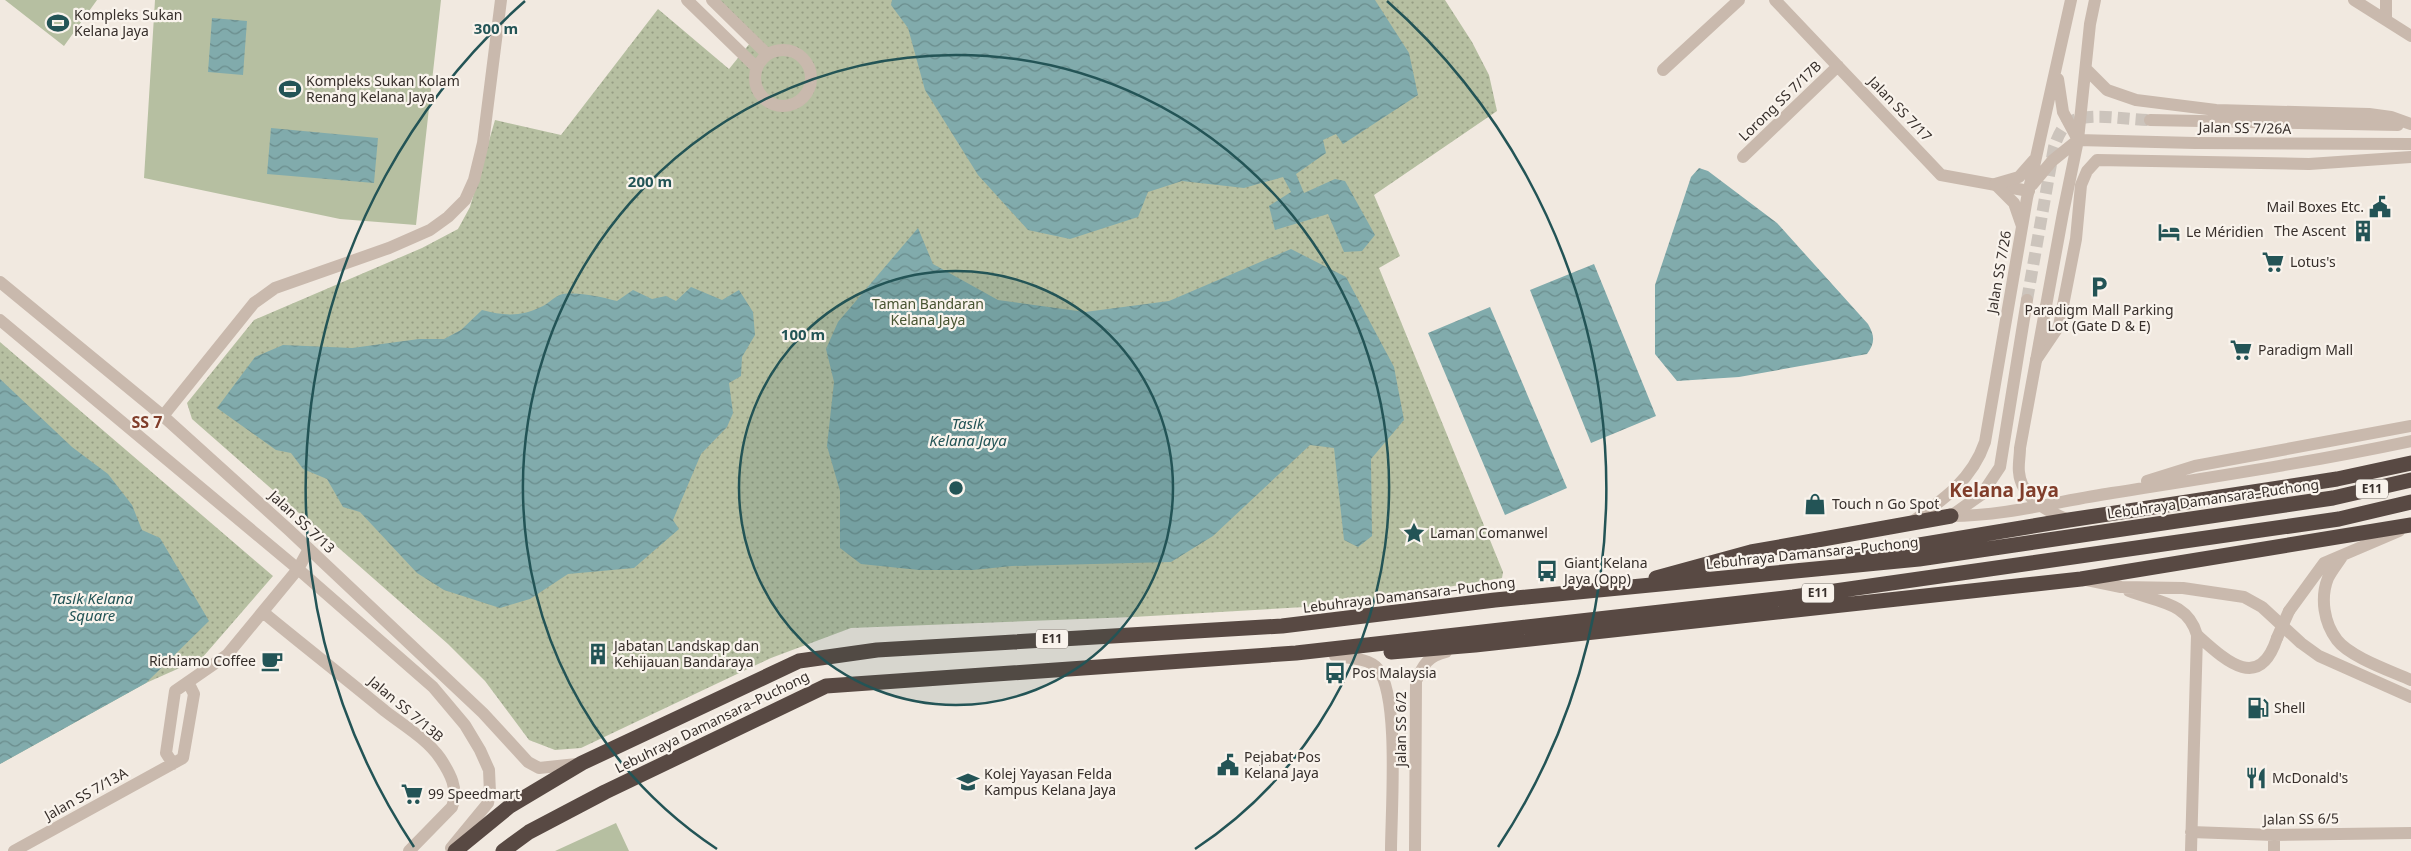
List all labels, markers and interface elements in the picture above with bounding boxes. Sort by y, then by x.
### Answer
place label: Kompleks Sukan Kelana Jaya [74,5,183,40]
sports icon: Kompleks Sukan Kelana Jaya [45,10,71,36]
text: 300 m [474,18,518,38]
street label: Lorong SS 7/17B [1734,56,1825,145]
place label: Kompleks Sukan Kolam Renang Kelana Jaya [306,71,460,106]
street label: Jalan SS 7/17 [1863,71,1936,145]
sports icon: Kompleks Sukan Kolam Renang Kelana Jaya [277,76,303,102]
street label: Jalan SS 7/26A [2197,117,2292,138]
text: 200 m [628,171,672,191]
public building icon: Mail Boxes Etc. [2367,194,2393,220]
place label: Mail Boxes Etc. [2267,197,2364,216]
building icon: The Ascent [2350,218,2376,244]
hotel icon: Le Méridien [2156,219,2182,245]
place label: The Ascent [2274,221,2346,240]
place label: Le Méridien [2186,222,2264,241]
street label: Jalan SS 7/26 [1982,229,2015,317]
supermarket icon: Lotus's [2260,249,2286,275]
place label: Lotus's [2290,252,2336,271]
parking icon: Paradigm Mall Parking Lot (Gate D & E) [2086,274,2112,300]
park label: Taman Bandaran Kelana Jaya [872,294,984,329]
place label: Paradigm Mall Parking Lot (Gate D & E) [2024,300,2174,335]
text: 100 m [781,324,825,344]
supermarket icon: Paradigm Mall [2228,337,2254,363]
place label: Paradigm Mall [2258,340,2353,359]
district label: SS 7 [132,411,162,433]
water label: Tasik Kelana Jaya [929,413,1007,450]
street label: Lebuhraya Damansara–Puchong [2106,474,2320,523]
district label: Kelana Jaya [1949,477,2059,503]
centre of rings [947,479,965,497]
road number: E11 [2356,479,2388,498]
street label: Jalan SS 7/13 [264,485,339,557]
shop icon: Touch n Go Spot [1802,491,1828,517]
place label: Touch n Go Spot [1832,494,1939,513]
place icon: Laman Comanwel [1401,520,1427,546]
place label: Laman Comanwel [1430,523,1548,542]
street label: Lebuhraya Damansara–Puchong [1705,532,1919,573]
place label: Giant Kelana Jaya (Opp) [1562,553,1648,588]
bus stop icon: Giant Kelana Jaya (Opp) [1534,558,1560,584]
street label: Lebuhraya Damansara–Puchong [1302,572,1516,617]
road number: E11 [1802,584,1834,602]
water label: Tasik Kelana Square [51,588,133,625]
road number: E11 [1036,630,1068,648]
place label: Jabatan Landskap dan Kehijauan Bandaraya [612,636,759,671]
building icon: Jabatan Landskap dan Kehijauan Bandaraya [585,641,611,667]
cafe icon: Richiamo Coffee [259,648,285,674]
place label: Richiamo Coffee [149,651,256,670]
bus stop icon: Pos Malaysia [1322,660,1348,686]
place label: Pos Malaysia [1352,663,1437,682]
street label: Lebuhraya Damansara–Puchong [611,666,812,777]
street label: Jalan SS 7/13B [363,670,448,746]
street label: Jalan SS 6/2 [1391,691,1410,769]
fuel station icon: Shell [2245,695,2271,721]
place label: Shell [2274,698,2305,717]
place label: Pejabat Pos Kelana Jaya [1244,747,1321,782]
public building icon: Pejabat Pos Kelana Jaya [1215,752,1241,778]
street label: Jalan SS 7/13A [39,763,131,825]
place label: Kolej Yayasan Felda Kampus Kelana Jaya [984,764,1116,799]
restaurant icon: McDonald's [2243,765,2269,791]
place label: McDonald's [2272,768,2349,787]
school or university icon: Kolej Yayasan Felda Kampus Kelana Jaya [955,769,981,795]
supermarket icon: 99 Speedmart [399,781,425,807]
place label: 99 Speedmart [428,784,520,803]
street label: Jalan SS 6/5 [2261,808,2339,829]

